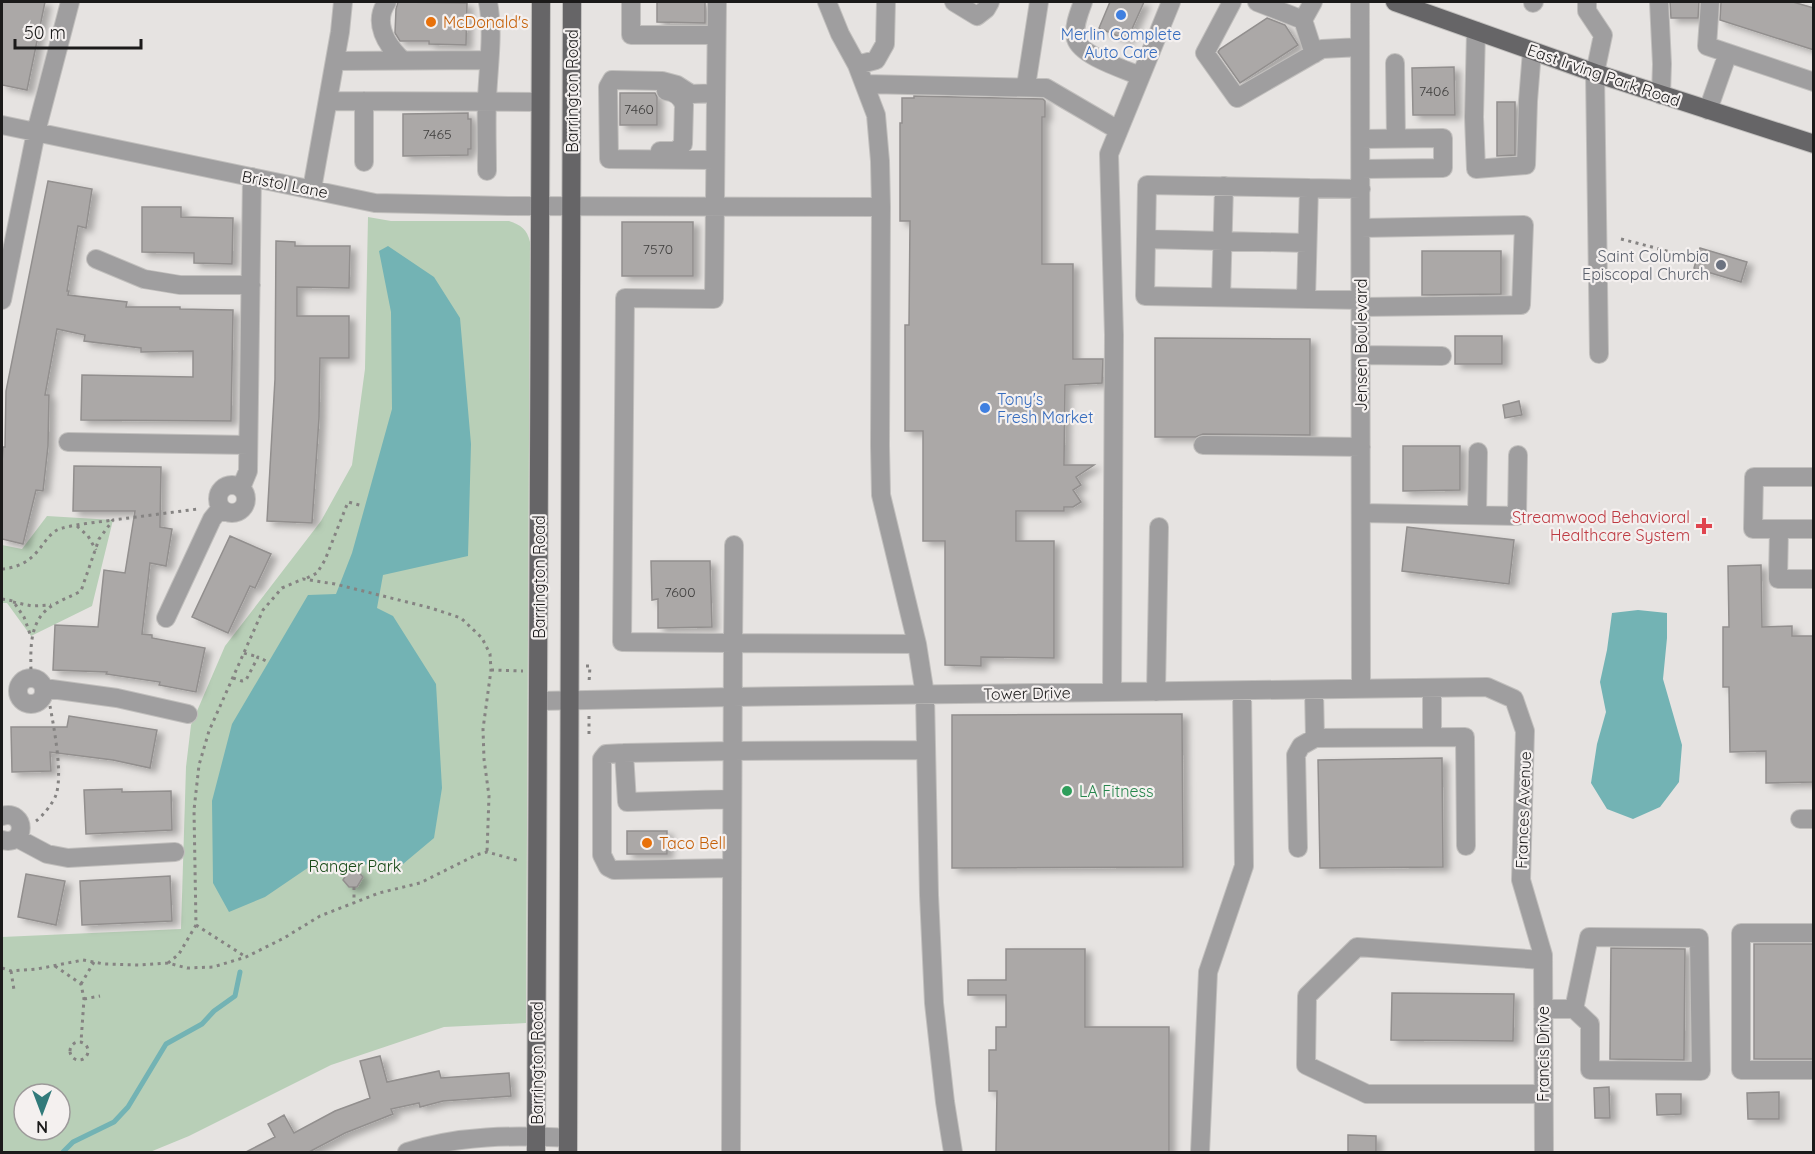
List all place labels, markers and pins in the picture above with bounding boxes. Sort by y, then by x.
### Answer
marker: Merlin Complete Auto Care [1114,8,1128,22]
place label: McDonald's [443,12,529,32]
marker: McDonald's [424,15,438,29]
place label: Merlin Complete Auto Care [1061,24,1181,62]
place label: Saint Columbia Episcopal Church [1582,246,1709,284]
marker: Saint Columbia Episcopal Church [1714,258,1728,272]
place label: Tony's Fresh Market [997,389,1093,427]
marker: Tony's Fresh Market [978,401,992,415]
place label: Streamwood Behavioral Healthcare System [1512,507,1690,545]
marker: Streamwood Behavioral Healthcare System [1695,517,1713,535]
place label: LA Fitness [1079,781,1153,801]
marker: LA Fitness [1060,784,1074,798]
place label: Taco Bell [659,833,726,853]
marker: Taco Bell [640,836,654,850]

